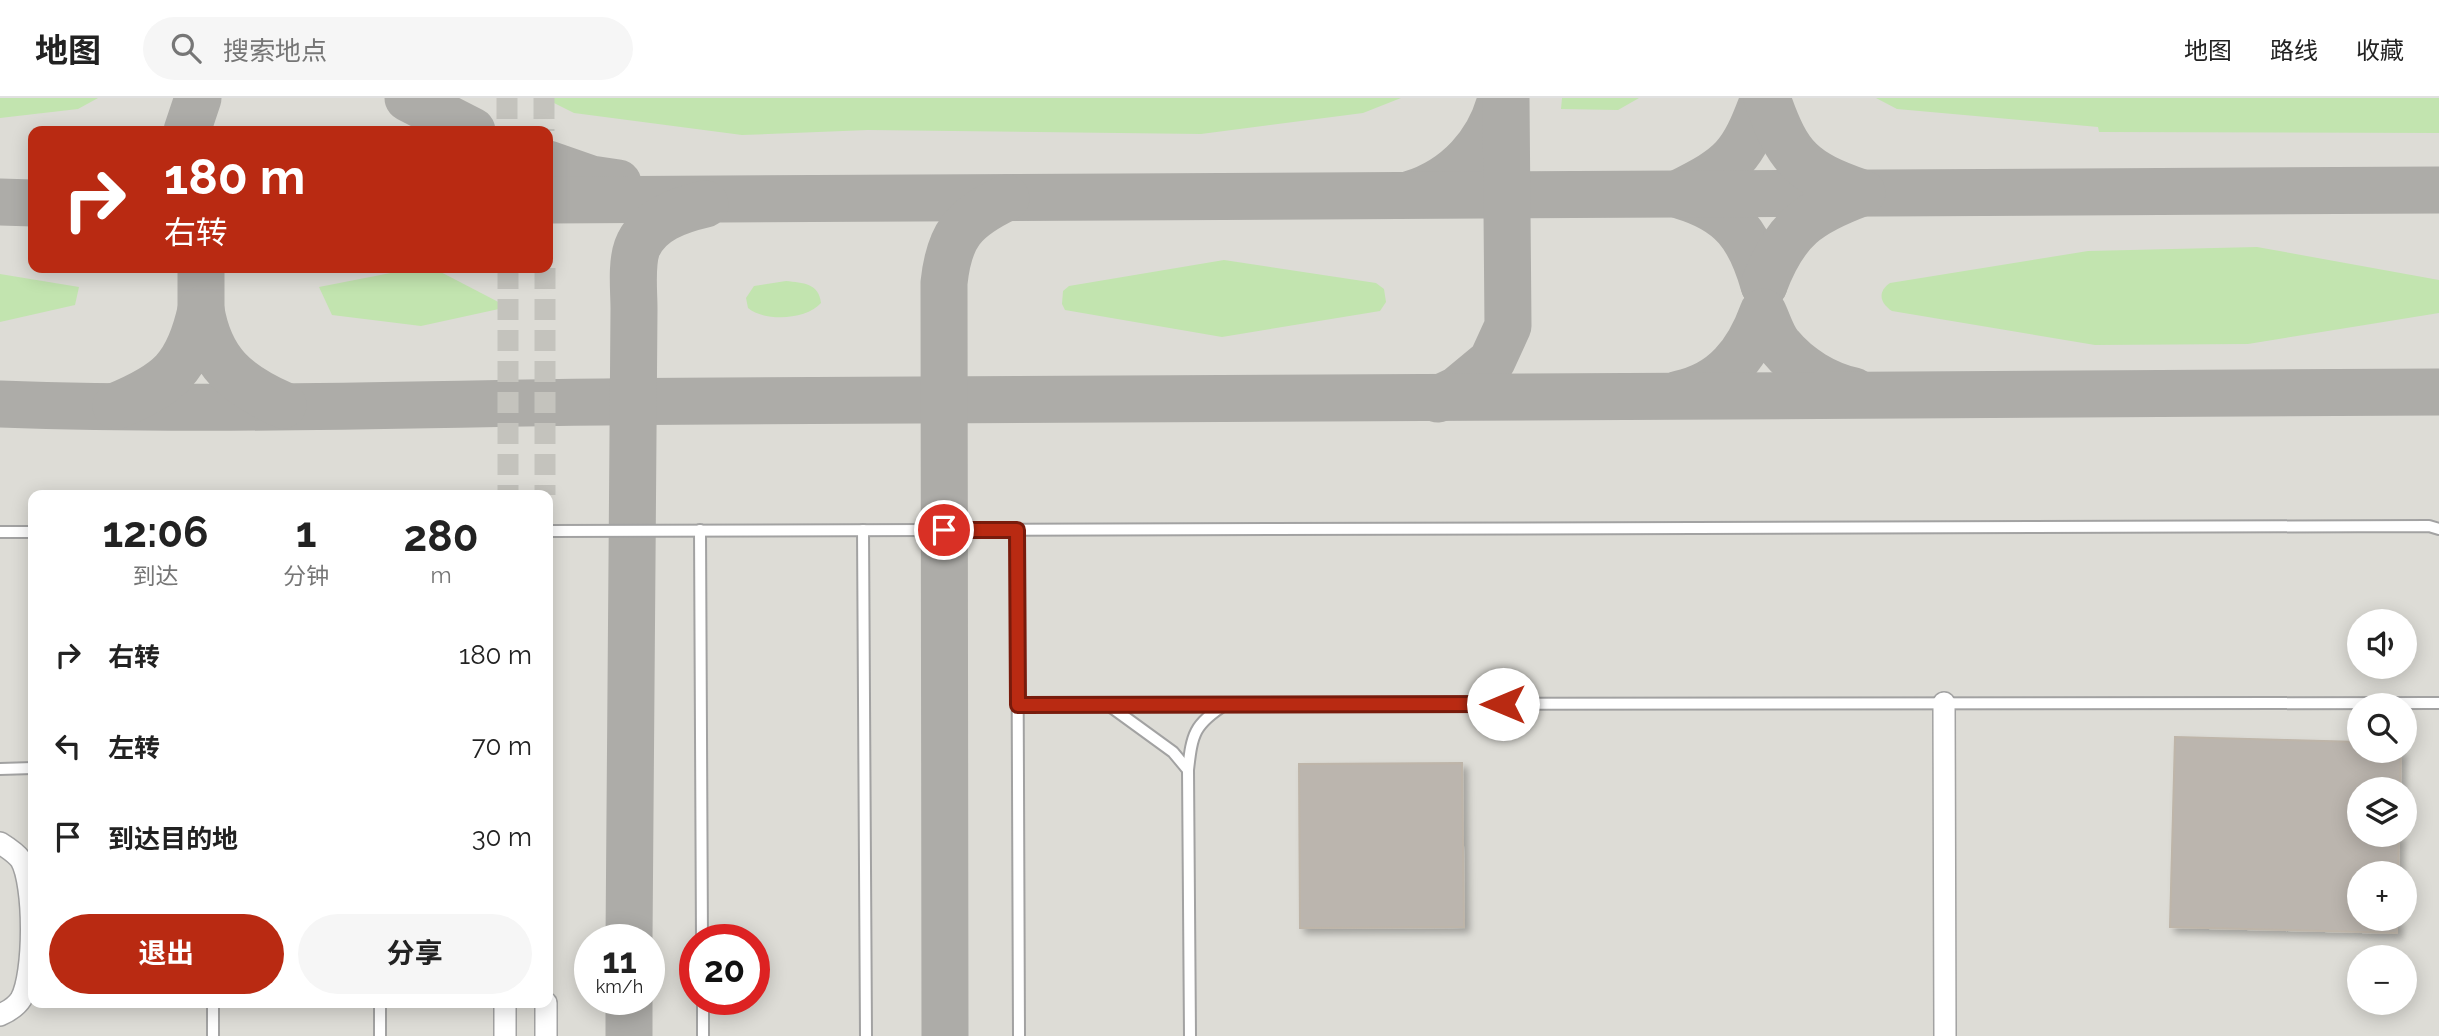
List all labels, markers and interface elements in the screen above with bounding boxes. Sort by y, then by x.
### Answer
search box [143,17,633,80]
icon: search [167,29,205,67]
text: 地图 [35,31,101,70]
text: 搜索地点 [223,36,327,66]
text: 地图 [2184,36,2232,65]
text: 路线 [2270,36,2318,65]
text: 收藏 [2356,36,2404,65]
text: 180 m [164,148,305,205]
icon: right [49,154,140,245]
text: 右转 [164,214,228,251]
pin [914,500,974,560]
text: 12:06 [103,508,209,557]
text: 1 [296,508,316,557]
icon: arrive [925,511,963,549]
text: 280 [404,512,478,561]
text: m [430,561,452,588]
text: 到达 [133,562,179,589]
text: 分钟 [283,562,329,589]
map controls [2347,609,2417,1015]
button: sound [2347,609,2417,679]
icon: right [49,636,87,674]
text: 180 m [459,640,532,670]
text: 右转 [108,642,160,672]
position arrow [1466,667,1540,741]
button: search [2347,693,2417,763]
icon: left [49,727,87,765]
text: 70 m [472,731,532,761]
text: 左转 [108,733,160,763]
button: layers [2347,777,2417,847]
icon: arrive [49,818,87,856]
text: 30 m [472,822,532,852]
text: 到达目的地 [108,824,238,854]
button: + [2347,861,2417,931]
button: 退出 [49,914,284,994]
button: 分享 [298,914,532,994]
speed limit sign: 20 [679,924,770,1015]
text: 11 [602,940,637,981]
button: − [2347,945,2417,1015]
text: km/h [596,976,643,997]

